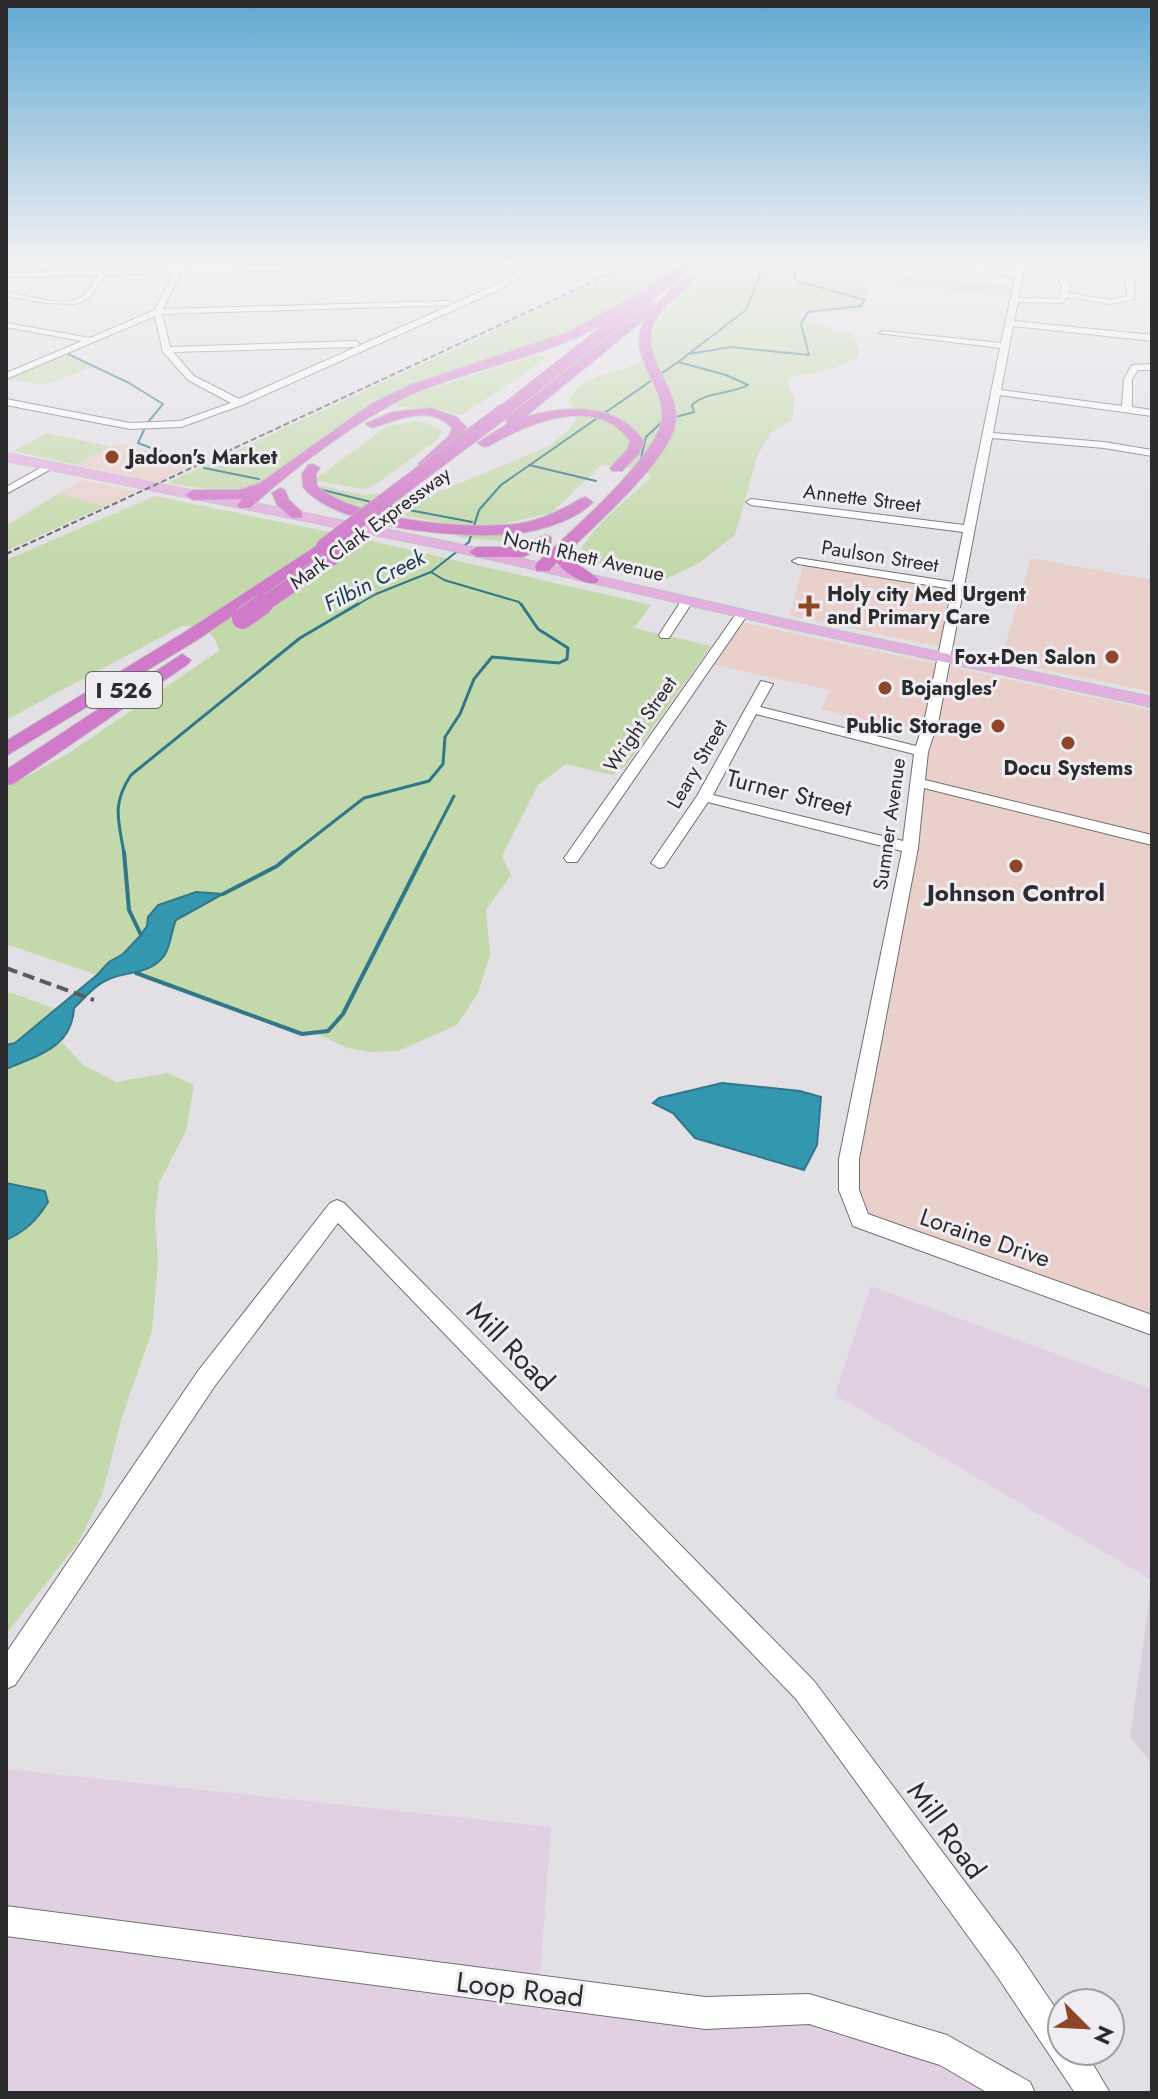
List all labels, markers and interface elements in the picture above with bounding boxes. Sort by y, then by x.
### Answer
place label: Jadoon's Market [124,443,278,472]
marker: Jadoon's Market [103,448,121,466]
street label: Mark Clark Expressway [284,460,457,597]
street label: Annette Street [802,477,923,520]
street label: North Rhett Avenue [500,524,667,589]
street label: Paulson Street [819,533,941,580]
water label: Filbin Creek [318,540,432,619]
place label: Holy city Med Urgent and Primary Care [827,580,1026,632]
marker: Holy city Med Urgent and Primary Care [798,595,820,617]
place label: Fox+Den Salon [954,643,1096,672]
marker: Fox+Den Salon [1103,648,1121,666]
street label: Wright Street [597,670,684,778]
road number: I 526 [86,672,162,708]
place label: Bojangles' [901,674,998,703]
marker: Bojangles' [876,679,894,697]
place label: Public Storage [846,712,982,741]
street label: Leary Street [660,714,735,814]
marker: Public Storage [989,717,1007,735]
marker: Docu Systems [1059,734,1077,752]
place label: Docu Systems [1003,754,1133,783]
street label: Sumner Avenue [866,756,913,892]
street label: Turner Street [723,760,856,825]
marker: Johnson Control [1007,857,1025,875]
place label: Johnson Control [923,875,1105,910]
street label: Loraine Drive [915,1199,1055,1276]
street label: Mill Road [457,1292,564,1401]
street label: Mill Road [897,1773,996,1888]
street label: Loop Road [454,1961,586,2018]
north arrow [1046,1987,1126,2067]
text: N [1086,2021,1122,2050]

